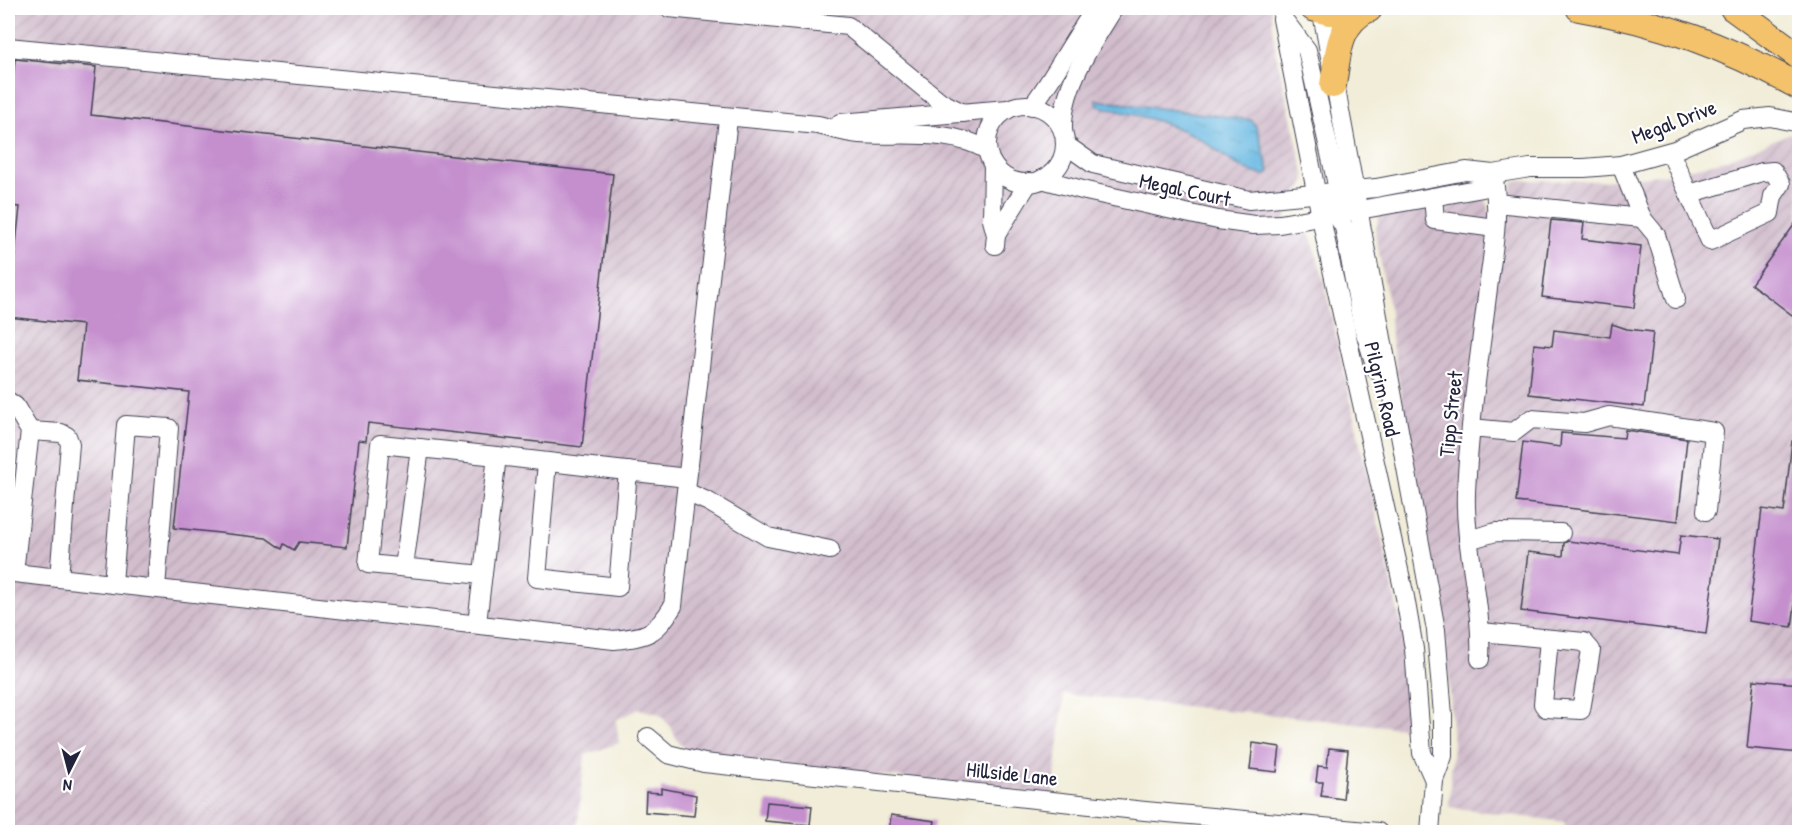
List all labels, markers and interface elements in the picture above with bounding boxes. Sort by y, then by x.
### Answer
street label: Megal Drive [1627,92,1720,151]
street label: Megal Court [1137,166,1234,213]
street label: Pilgrim Road [1358,339,1407,439]
street label: Tipp Street [1432,369,1470,458]
north arrow [39,741,99,801]
street label: Hillside Lane [965,754,1059,793]
text: N [62,774,73,797]

